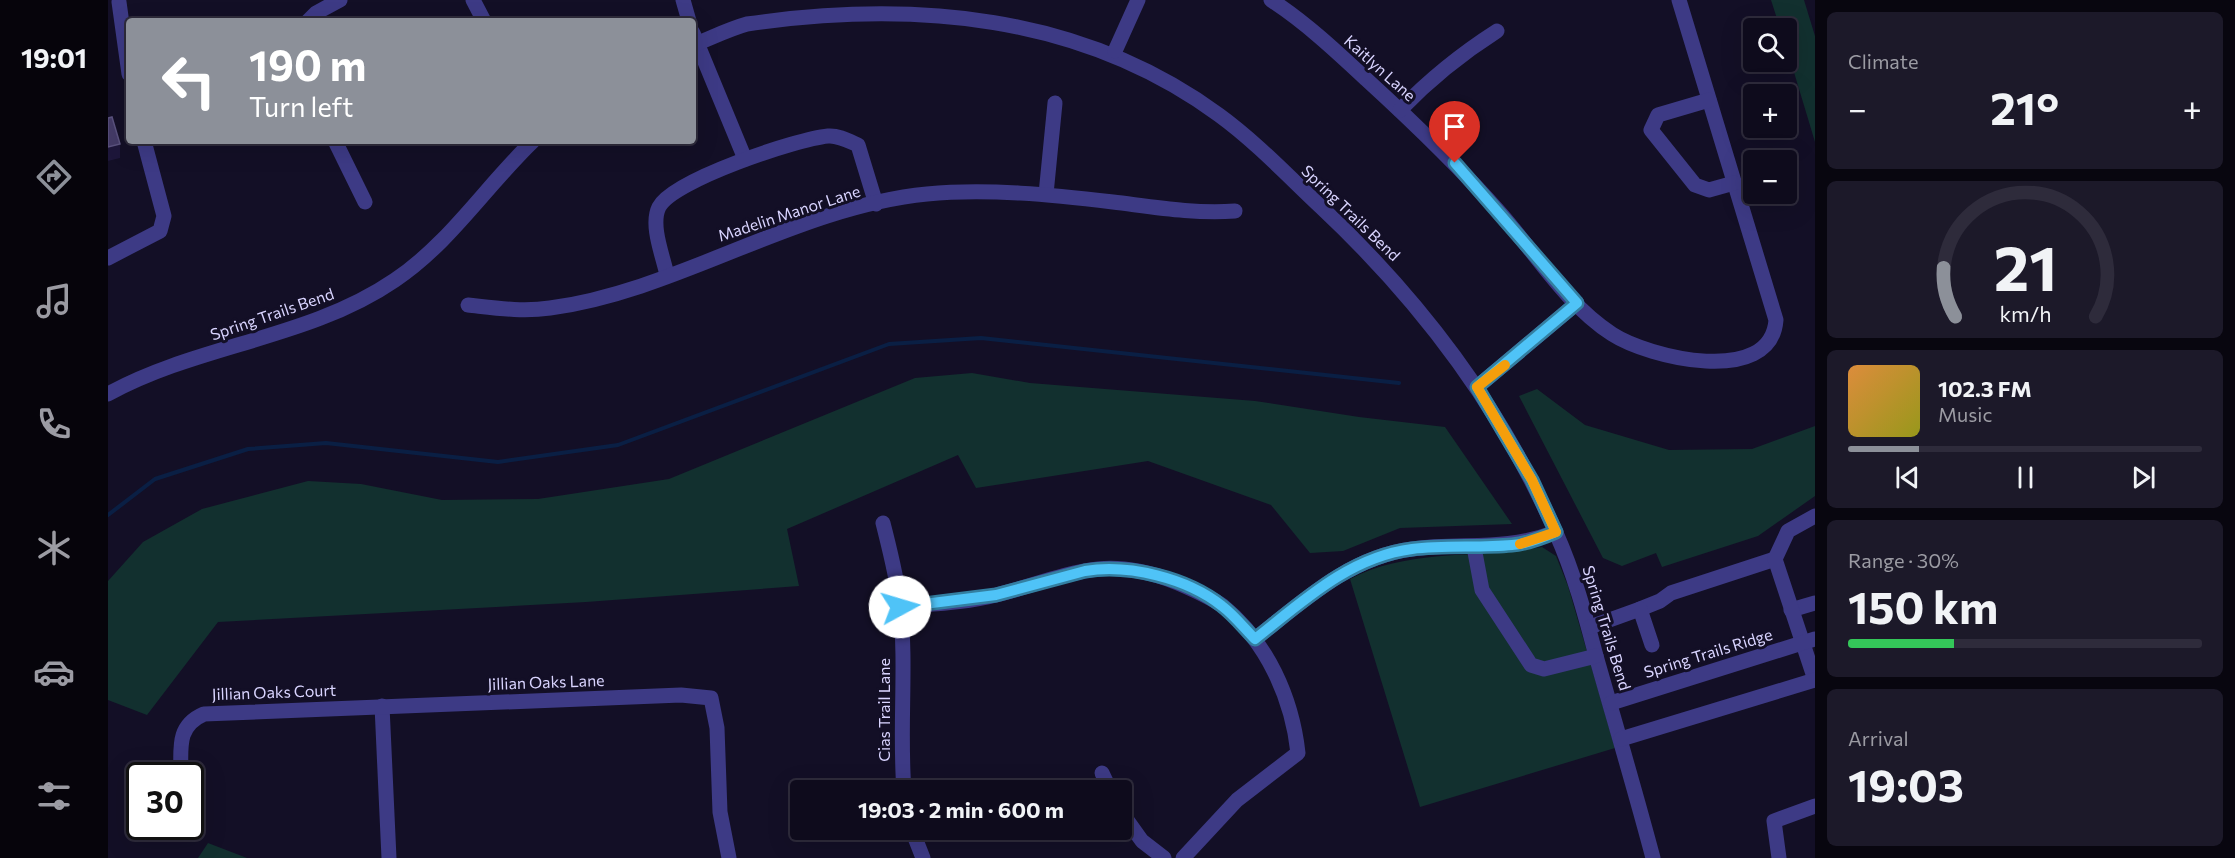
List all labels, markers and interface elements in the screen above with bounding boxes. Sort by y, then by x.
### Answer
map controls [1743,18,1797,204]
button: search [1743,18,1797,72]
street label: Kaitlyn Lane [1341,31,1420,105]
text: 190 m [249,38,367,90]
text: 19:01 [21,41,87,74]
icon: left [150,42,228,120]
text: Climate [1848,49,1918,73]
text: 21° [1990,79,2059,134]
button: + [1743,84,1797,138]
text: − [1848,87,1867,128]
text: + [2183,87,2202,128]
text: Turn left [249,90,353,123]
pin [1429,101,1480,163]
icon: arrive [1438,110,1471,143]
button: − [1743,150,1797,204]
icon: directions [33,156,75,198]
street label: Spring Trails Bend [1298,161,1405,264]
street label: Madelin Manor Lane [715,181,862,244]
text: 21 [1993,228,2057,304]
icon: music [33,280,75,322]
street label: Spring Trails Bend [208,283,336,344]
text: km/h [1999,300,2051,326]
text: 102.3 FM [1938,375,2032,402]
text: Music [1938,402,1992,426]
icon: phone [33,403,75,445]
icon: previous [1891,461,1924,494]
icon: pause [2009,461,2042,494]
icon: next [2127,461,2160,494]
icon: climate [33,527,75,569]
text: Range · 30% [1848,548,1959,572]
street label: Spring Trails Bend [1579,563,1635,693]
position arrow [868,575,932,639]
text: 150 km [1848,578,1998,633]
street label: Spring Trails Ridge [1641,624,1774,681]
icon: car [33,651,75,693]
street label: Cias Trail Lane [874,658,893,762]
street label: Jillian Oaks Lane [487,670,605,693]
street label: Jillian Oaks Court [211,680,337,703]
text: Arrival [1848,726,1909,750]
text: 19:03 [1848,756,1964,811]
speed limit sign: 30 [126,762,204,840]
icon: filters [33,775,75,817]
text: 19:03 · 2 min · 600 m [858,796,1064,823]

